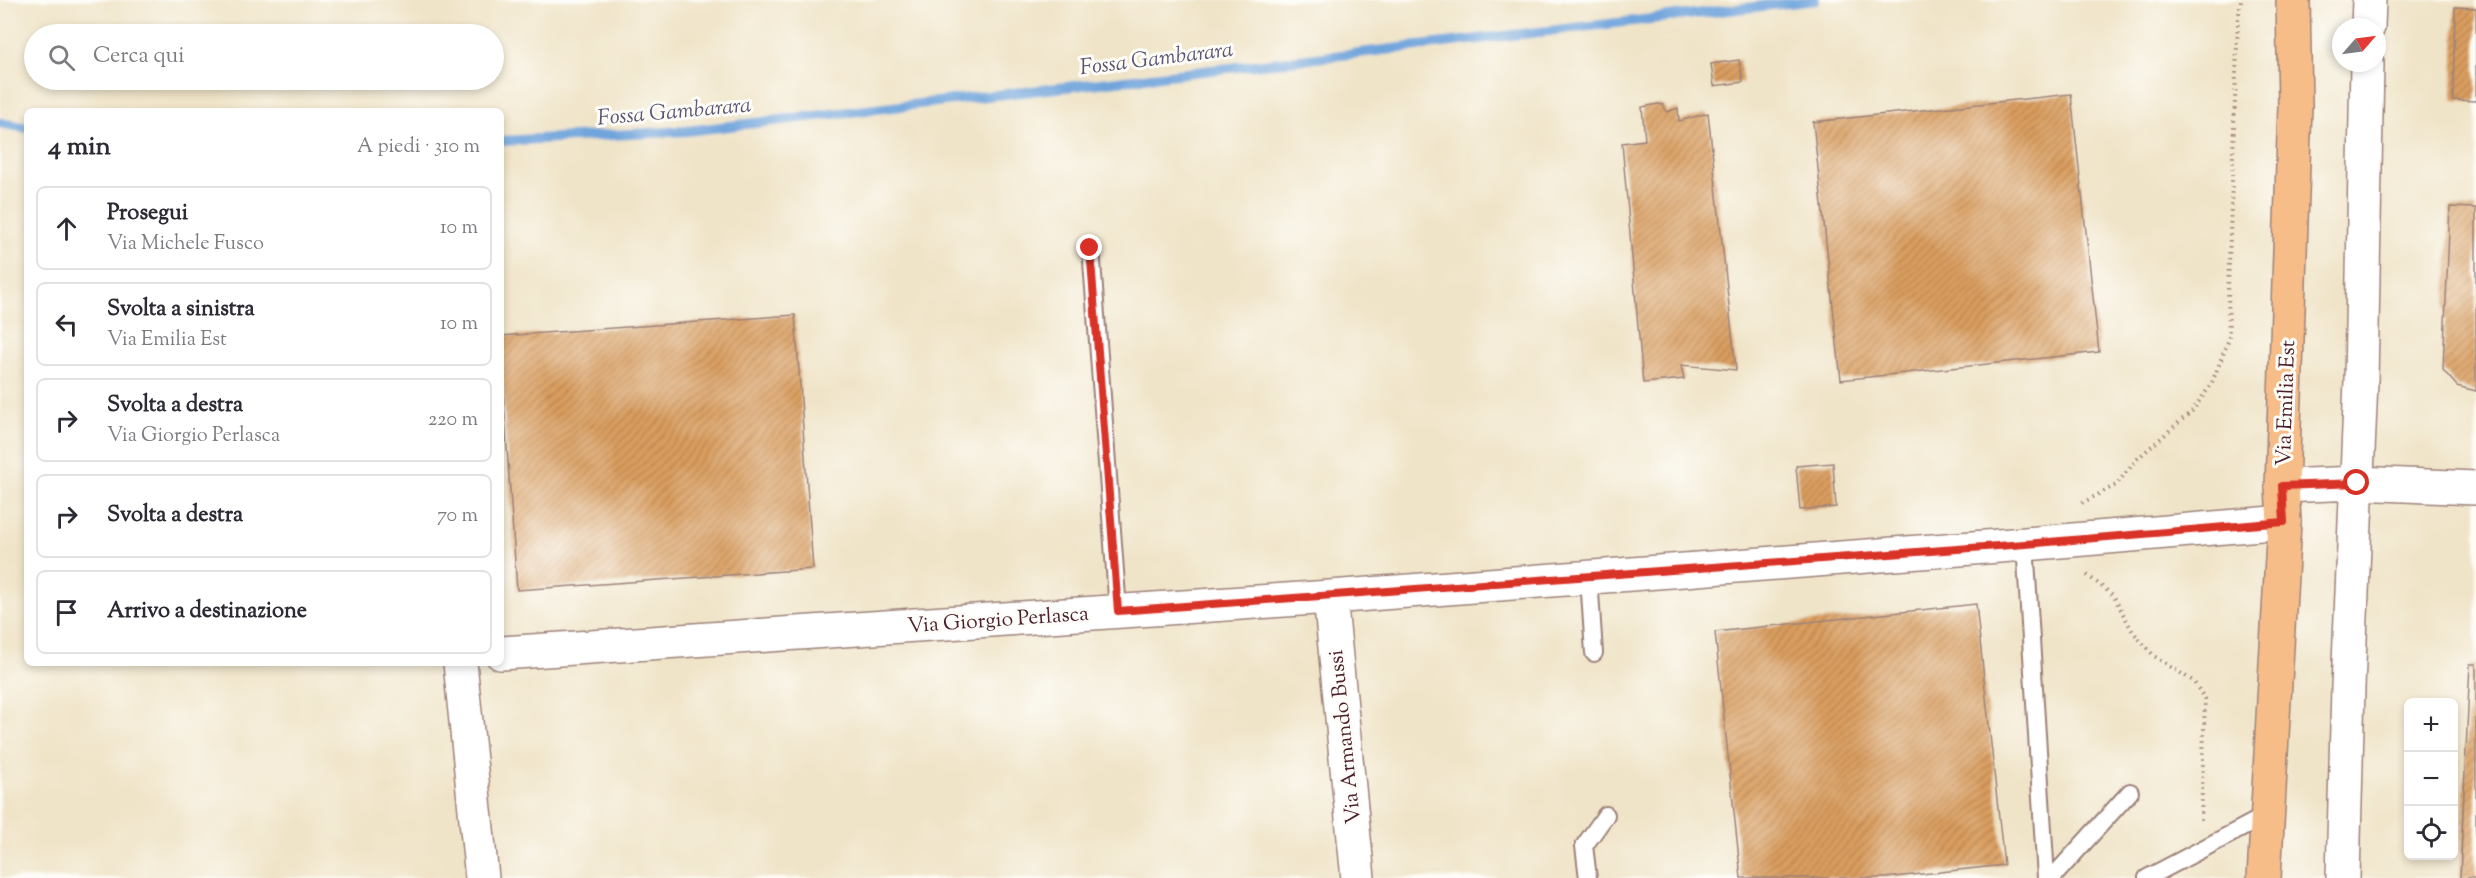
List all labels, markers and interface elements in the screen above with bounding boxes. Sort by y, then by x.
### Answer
north arrow [2332,18,2386,72]
search box [24,24,504,90]
water label: Fossa Gambarara [1078,35,1235,85]
icon: search [45,41,78,74]
text: Cerca qui [93,41,184,73]
water label: Fossa Gambarara [596,90,753,136]
text: 4 min [48,129,111,166]
text: A piedi · 310 m [357,133,480,162]
text: Prosegui [107,198,188,230]
icon: ahead [50,212,83,245]
text: 10 m [440,214,478,243]
text: Via Michele Fusco [107,230,264,259]
route end [1076,234,1102,260]
text: Svolta a sinistra [107,294,255,326]
icon: left [50,308,83,341]
text: 10 m [440,310,478,339]
text: Via Emilia Est [107,326,227,355]
street label: Via Emilia Est [2270,340,2304,467]
text: Svolta a destra [107,390,243,422]
icon: right [50,404,83,437]
text: 220 m [428,406,478,435]
text: Via Giorgio Perlasca [107,422,280,451]
route start [2343,469,2369,495]
icon: right [50,500,83,533]
text: Svolta a destra [107,500,243,532]
text: 70 m [437,502,478,531]
icon: arrive [50,596,83,629]
text: Arrivo a destinazione [107,596,307,628]
street label: Via Giorgio Perlasca [906,600,1090,642]
street label: Via Armando Bussi [1322,648,1370,825]
map controls [2404,698,2458,860]
button: + [2404,698,2458,752]
button: − [2404,752,2458,806]
button: locate [2404,806,2458,860]

